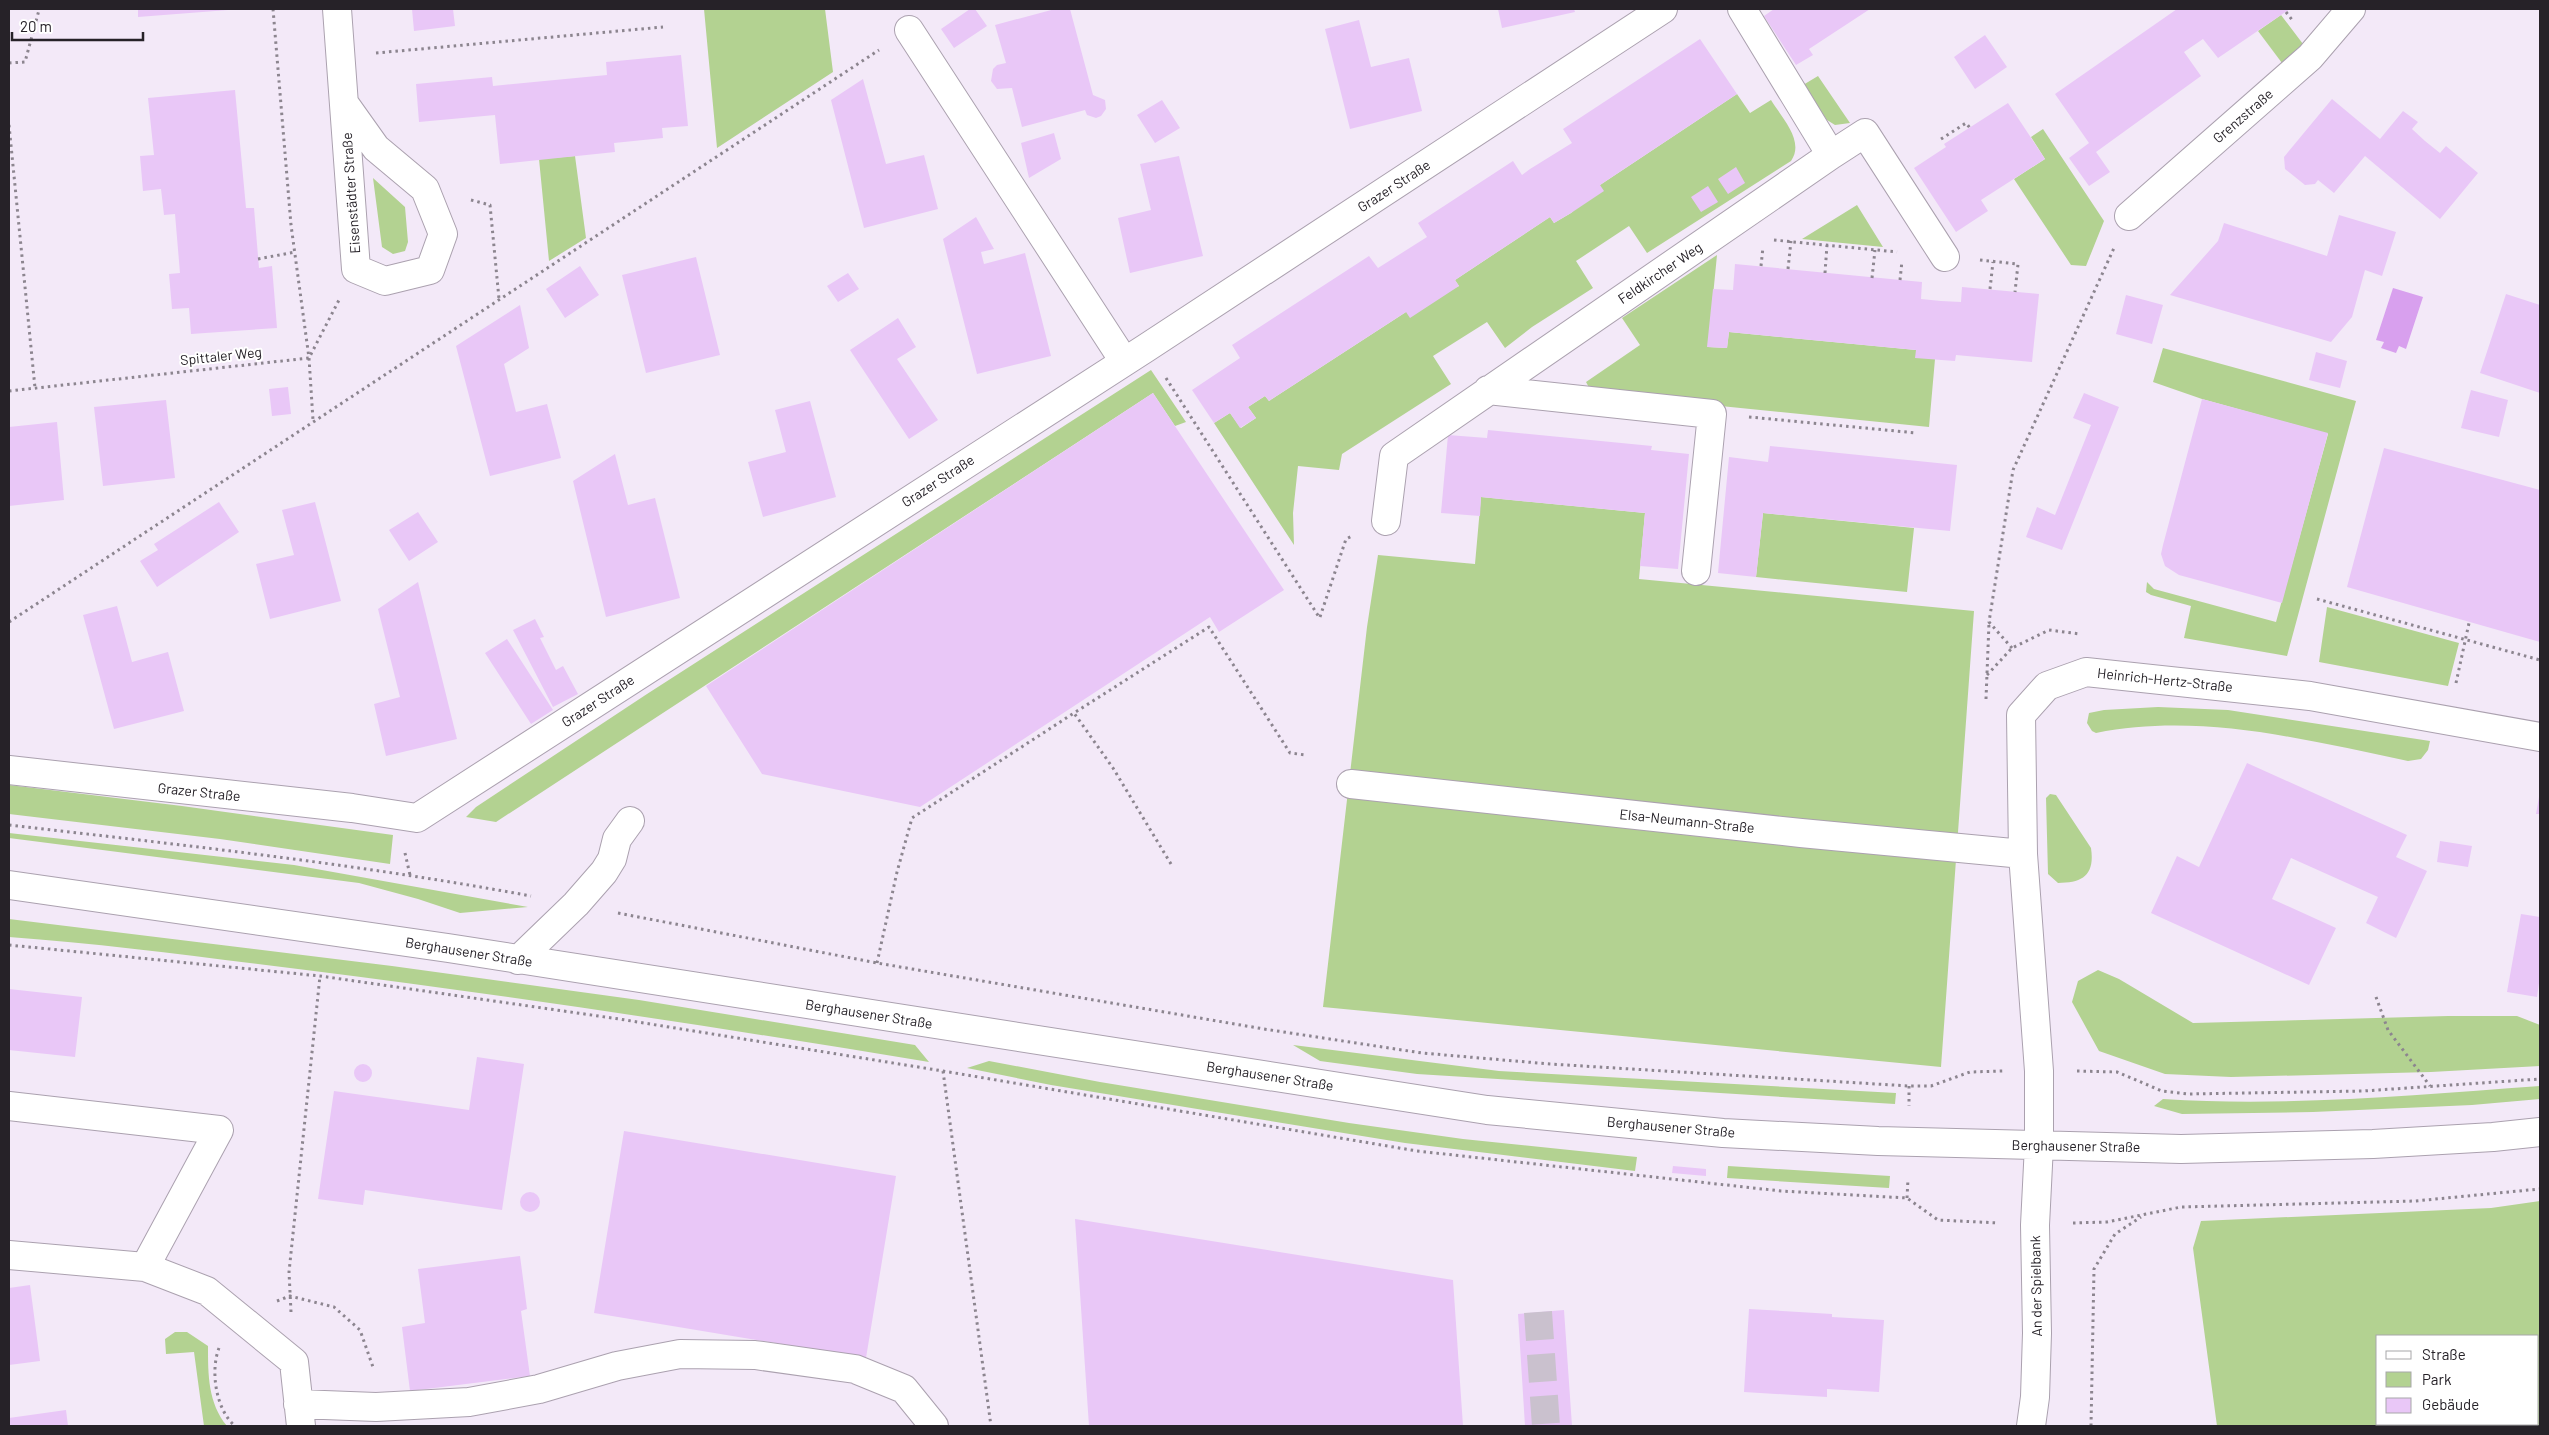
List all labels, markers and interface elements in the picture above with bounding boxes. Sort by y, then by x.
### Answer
scale bar [12,10,144,42]
text: 20 m [20,17,52,35]
street label: Grenzstraße [2209,85,2276,146]
street label: Eisenstädter Straße [338,132,363,254]
street label: Grazer Straße [1354,156,1433,215]
street label: Feldkircher Weg [1614,238,1705,307]
street label: Spittaler Weg [179,343,263,368]
street label: Grazer Straße [898,451,977,510]
street label: Heinrich-Hertz-Straße [2096,664,2234,695]
street label: Grazer Straße [558,671,637,730]
street label: Grazer Straße [157,779,241,804]
street label: Elsa-Neumann-Straße [1619,805,1755,836]
street label: Berghausener Straße [404,933,534,970]
street label: Berghausener Straße [804,995,934,1032]
street label: Berghausener Straße [1205,1057,1335,1094]
street label: Berghausener Straße [1606,1112,1736,1141]
street label: Berghausener Straße [2012,1136,2140,1155]
street label: An der Spielbank [2026,1235,2045,1337]
legend [2376,1335,2539,1425]
text: Straße [2422,1345,2466,1363]
text: Park [2422,1370,2452,1388]
text: Gebäude [2422,1395,2479,1413]

